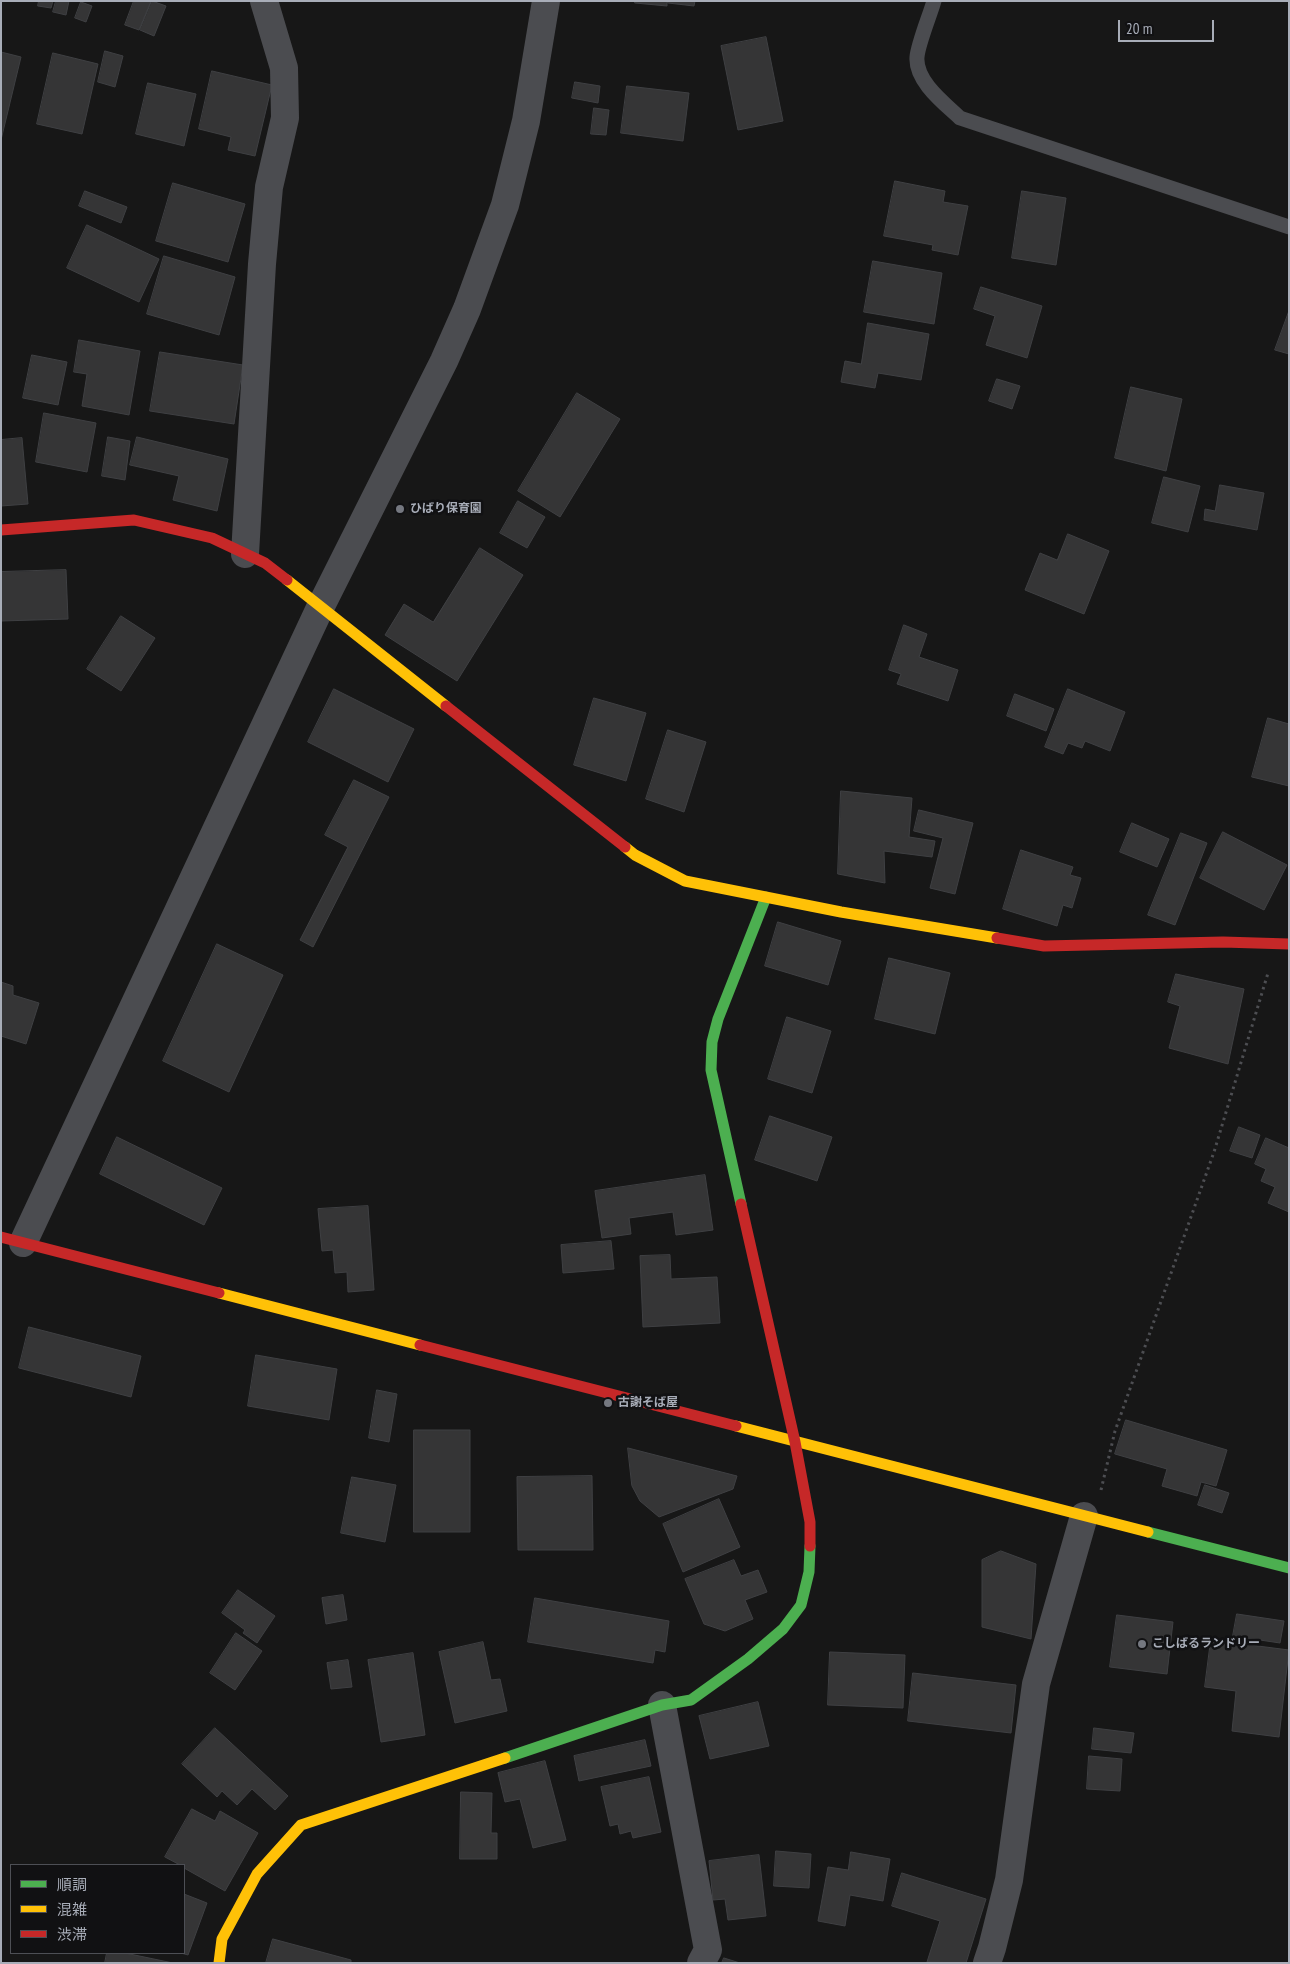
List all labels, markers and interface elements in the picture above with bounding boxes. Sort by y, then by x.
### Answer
scale bar [1120,10,1216,42]
text: 20 m [1126,19,1152,38]
place label: ひばり保育園 [410,502,482,516]
marker: ひばり保育園 [394,503,406,515]
place label: 古謝そば屋 [618,1396,678,1410]
marker: 古謝そば屋 [602,1397,614,1409]
place label: こしばるランドリー [1152,1637,1260,1651]
marker: こしばるランドリー [1136,1638,1148,1650]
legend [10,1864,185,1954]
text: 順調 [57,1875,87,1894]
text: 混雑 [57,1900,87,1919]
text: 渋滞 [57,1925,87,1944]

